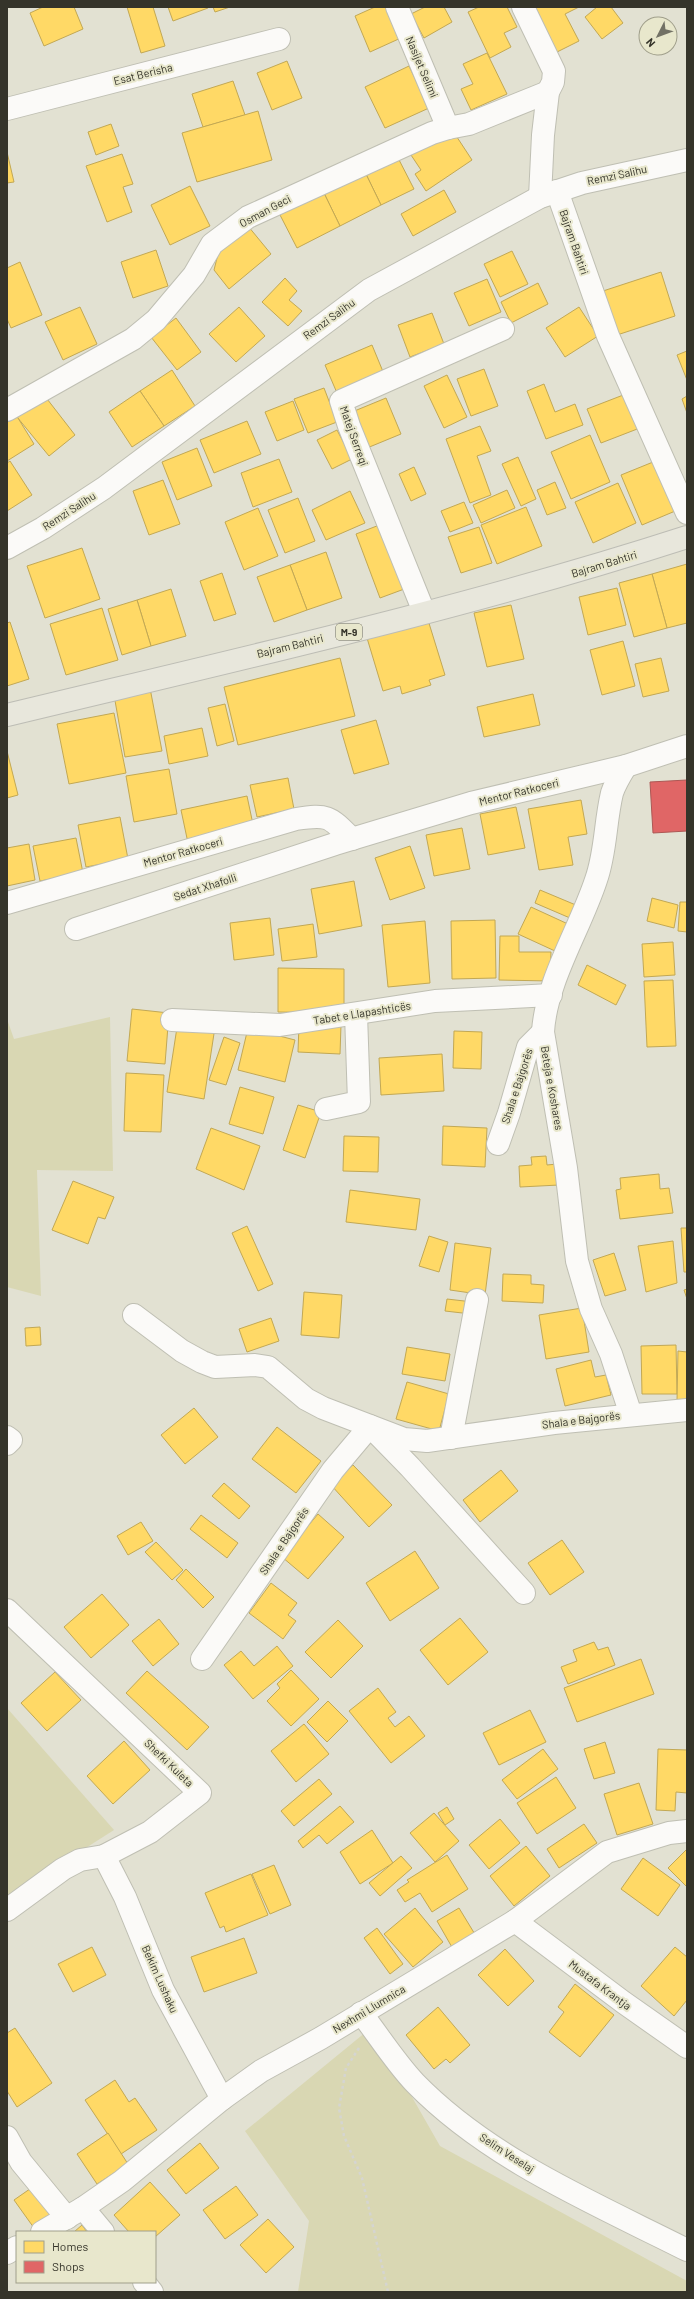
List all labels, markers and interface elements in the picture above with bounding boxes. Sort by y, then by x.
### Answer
north arrow [638,16,678,56]
street label: Nasijet Selimi [404,34,441,100]
text: N [643,36,657,50]
street label: Esat Berisha [112,60,174,87]
street label: Remzi Salihu [586,162,648,187]
street label: Osman Geci [237,192,293,229]
street label: Bajram Bahtiri [557,208,592,276]
street label: Remzi Salihu [300,295,357,342]
street label: Matej Serreqi [338,404,371,468]
street label: Remzi Salihu [40,489,98,533]
street label: Bajram Bahtiri [569,547,638,580]
road number: M-9 [336,624,362,640]
street label: Bajram Bahtiri [255,631,325,660]
street label: Mentor Ratkoceri [478,775,560,808]
street label: Mentor Ratkoceri [142,834,224,869]
street label: Sedat Xhafolli [172,870,238,903]
street label: Tabet e Llapashticës [312,998,412,1027]
street label: Beteja e Koshares [539,1045,566,1131]
street label: Shala e Bajgorës [498,1047,535,1125]
street label: Shala e Bajgorës [541,1408,621,1431]
street label: Shala e Bajgorës [256,1505,311,1577]
street label: Shefki Kuleta [142,1736,197,1789]
street label: Bekim Lushaku [140,1943,181,2015]
street label: Mustafa Krantja [567,1957,634,2012]
street label: Nexhmi Llumnica [330,1982,407,2035]
street label: Selim Veselaj [477,2130,537,2175]
legend [16,2231,156,2283]
text: Homes [52,2239,89,2253]
text: Shops [52,2259,85,2273]

